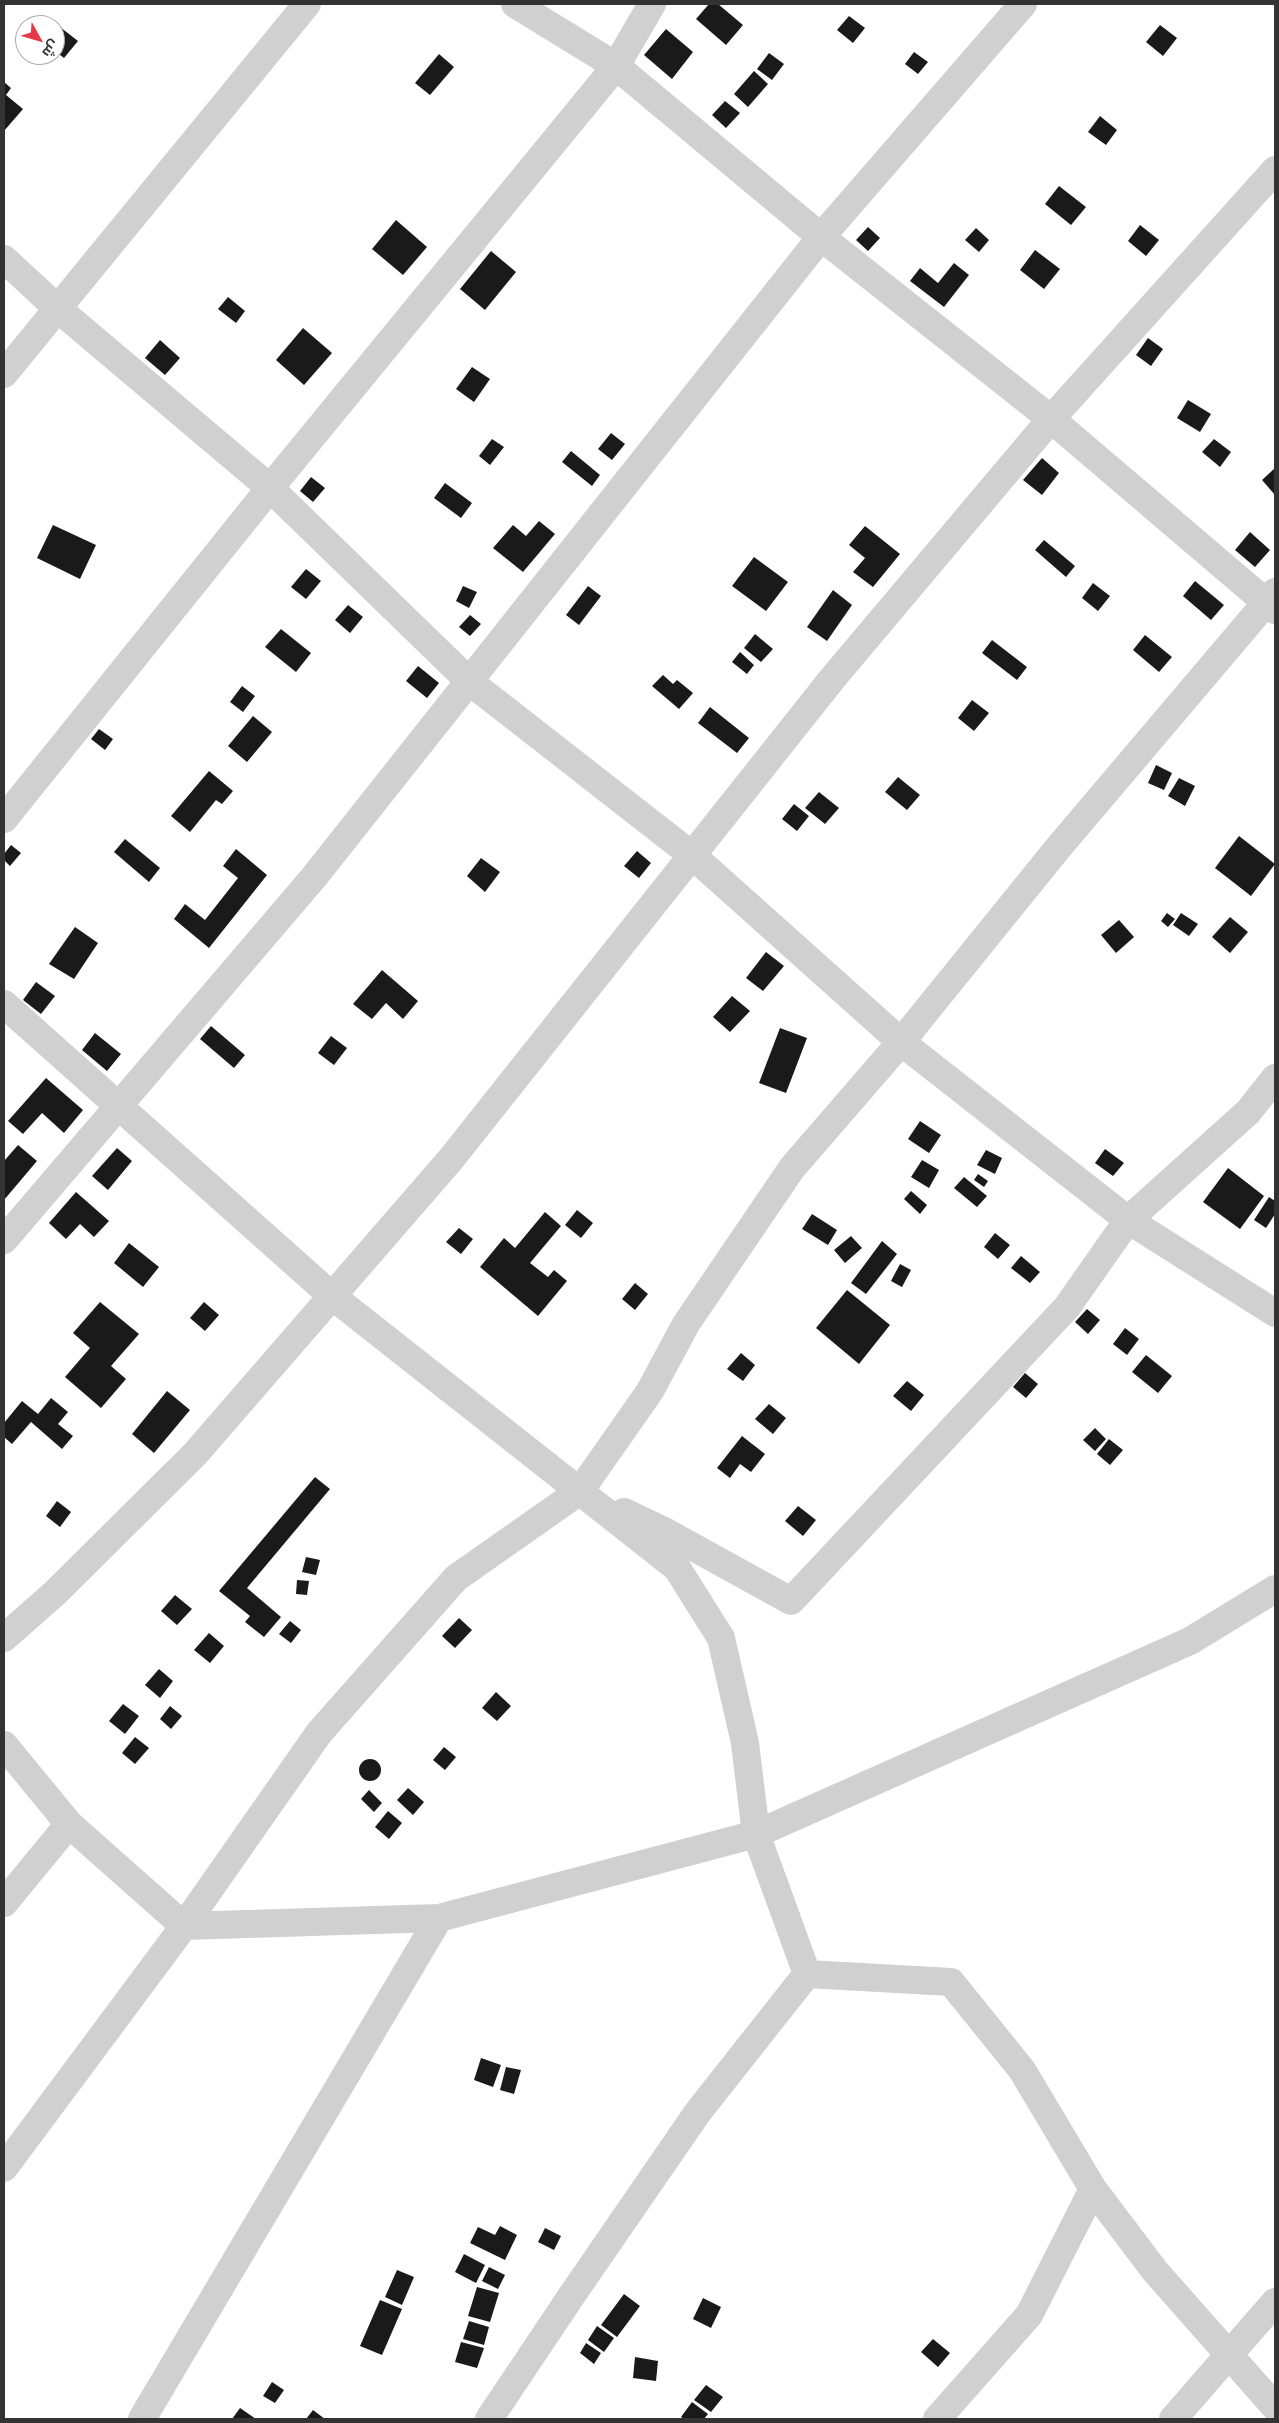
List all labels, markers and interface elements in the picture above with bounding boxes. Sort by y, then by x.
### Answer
north arrow [15,15,65,65]
text: ش [39,37,63,61]

